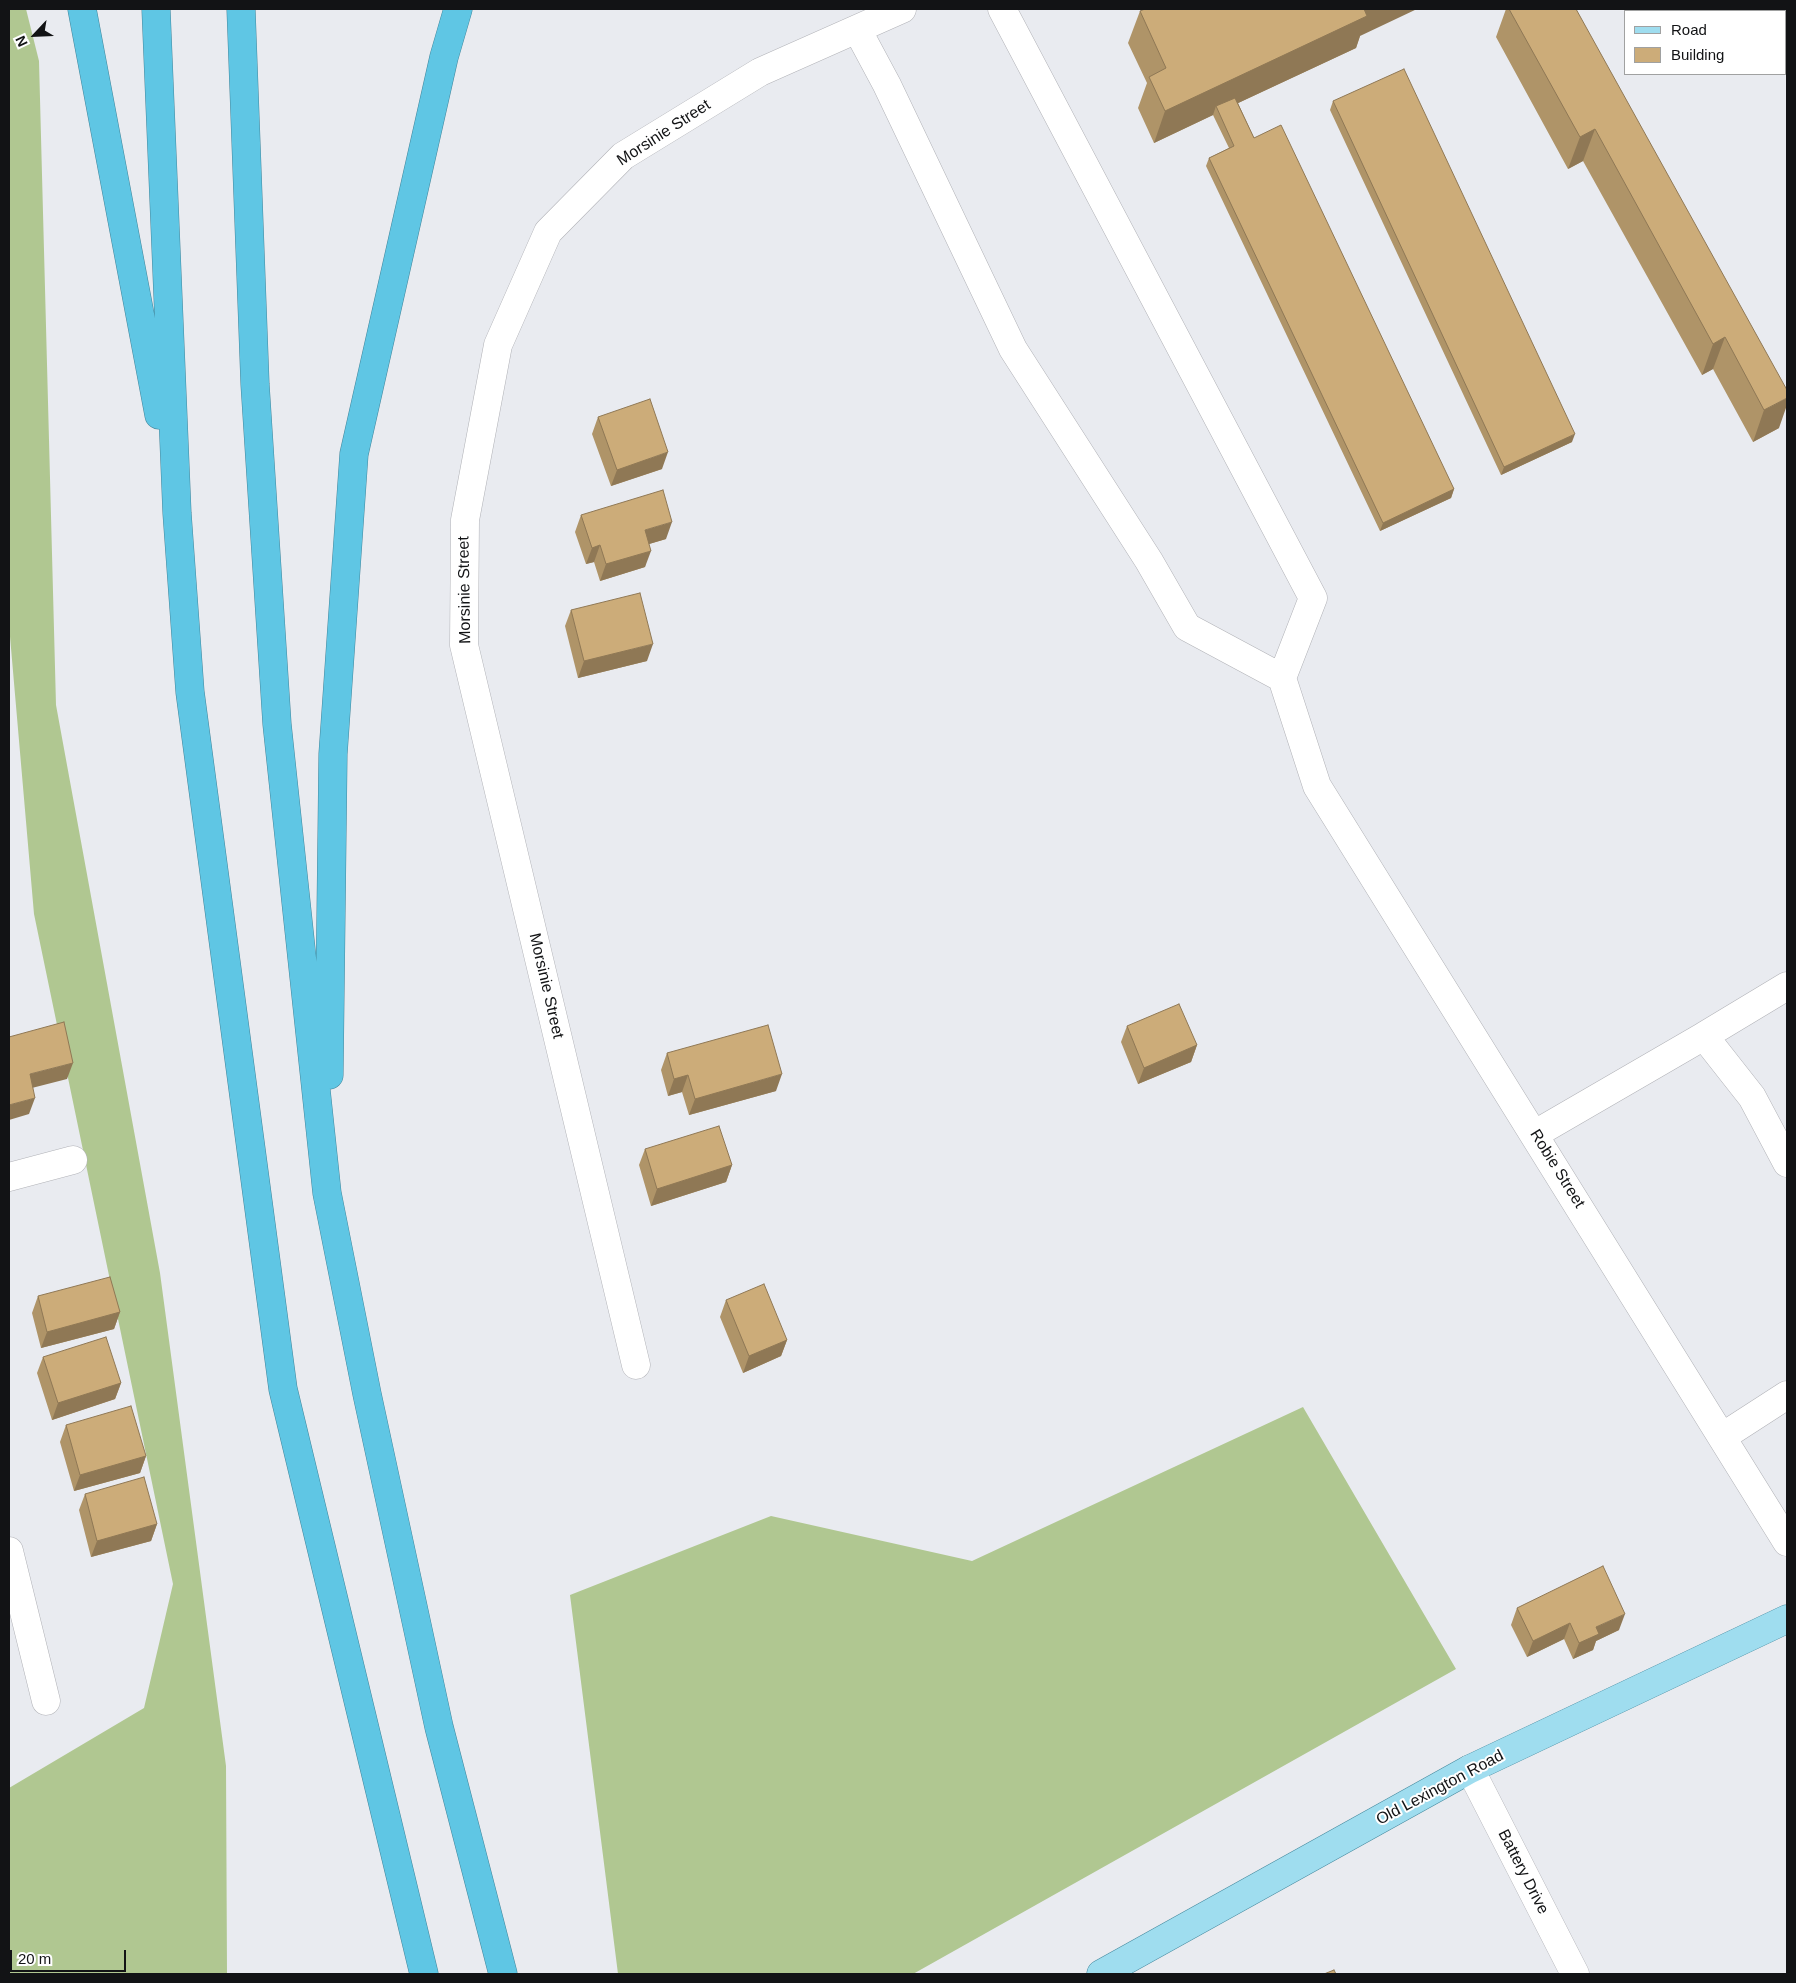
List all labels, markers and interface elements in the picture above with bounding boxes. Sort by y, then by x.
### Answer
north arrow [10,10,60,60]
legend [1624,10,1786,75]
text: Road [1671,21,1707,38]
text: N [12,33,31,49]
text: Building [1671,46,1724,63]
street label: Morsinie Street [614,96,714,170]
street label: Morsinie Street [454,536,476,644]
street label: Morsinie Street [525,931,567,1041]
street label: Robie Street [1525,1126,1589,1212]
street label: Old Lexington Road [1373,1746,1507,1830]
street label: Battery Drive [1493,1826,1553,1918]
scale bar [12,1940,129,1972]
text: 20 m [18,1950,51,1967]

